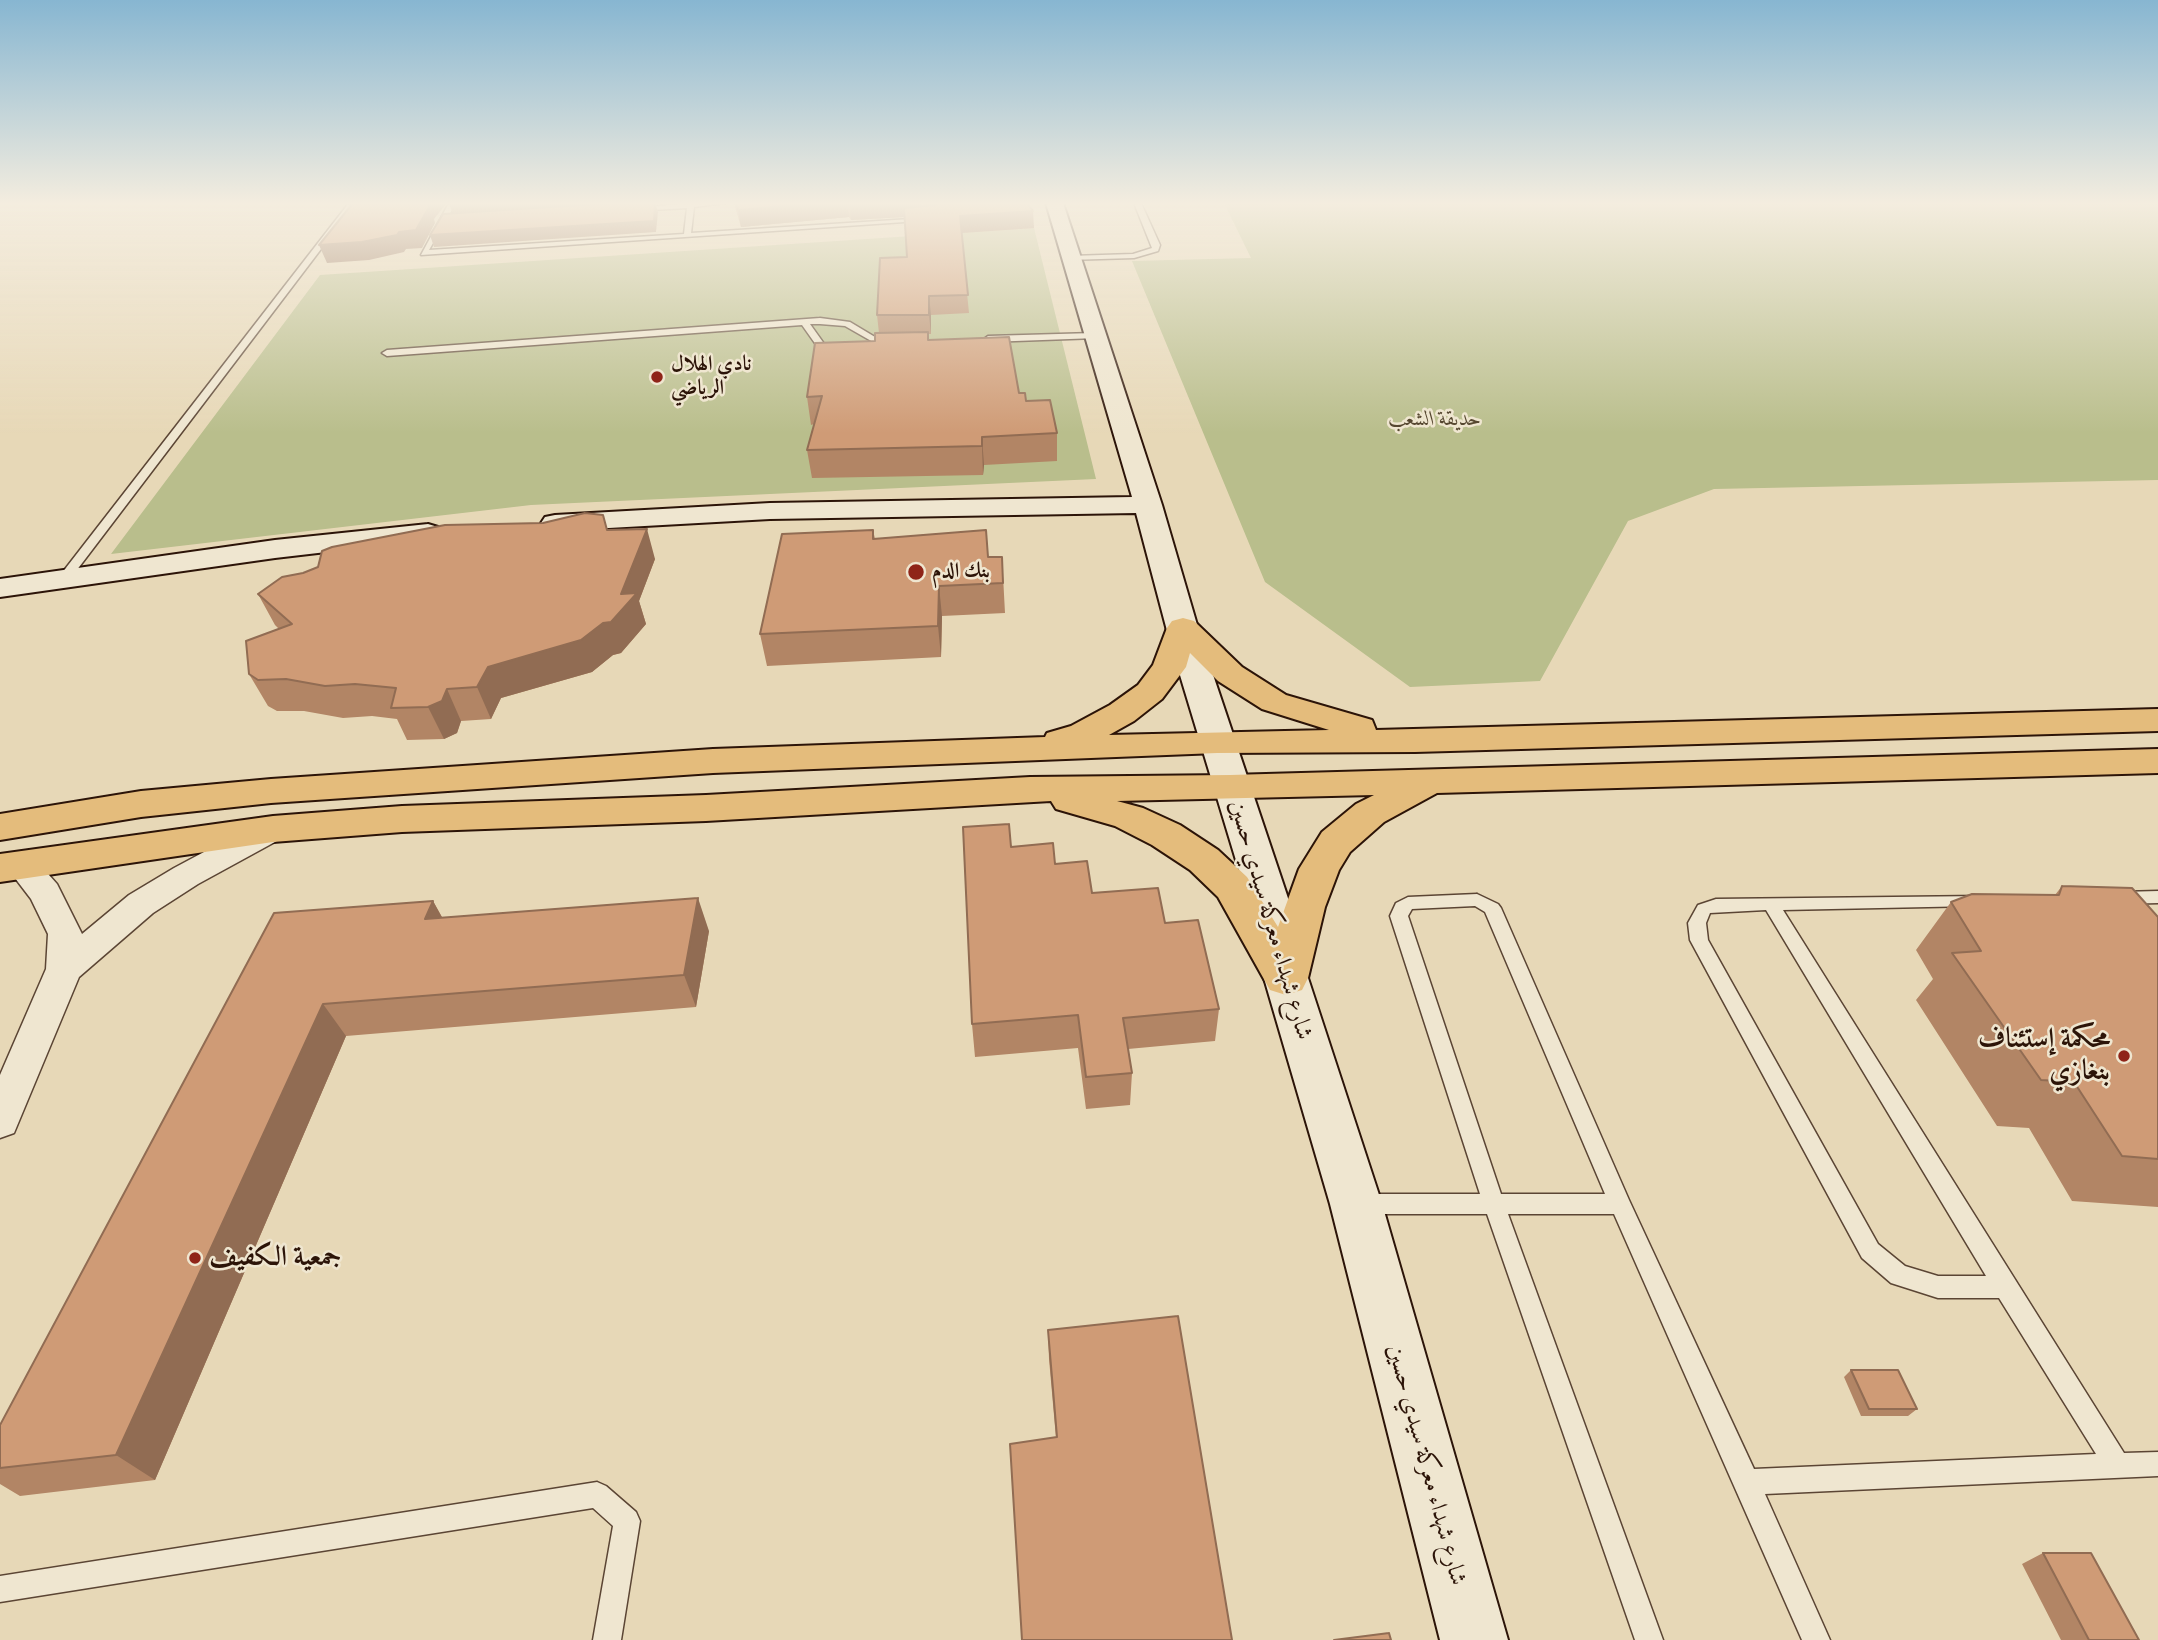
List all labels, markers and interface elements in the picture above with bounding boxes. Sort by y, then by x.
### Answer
place label: نادي الهلال الرياضي [671,352,751,402]
marker: نادي الهلال الرياضي [649,369,665,385]
park label: حديقة الشعب [1388,407,1482,433]
place label: بنك الدم [932,559,990,585]
marker: بنك الدم [906,562,926,582]
street label: شارع شهداء معركة سيدي حسين [1222,797,1318,1043]
place label: محكمة إستئناف بنغازي [1978,1023,2110,1089]
marker: محكمة إستئناف بنغازي [2116,1048,2132,1064]
place label: جمعية الكفيف [209,1241,341,1275]
marker: جمعية الكفيف [187,1250,203,1266]
street label: شارع شهداء معركة سيدي حسين [1380,1341,1472,1589]

